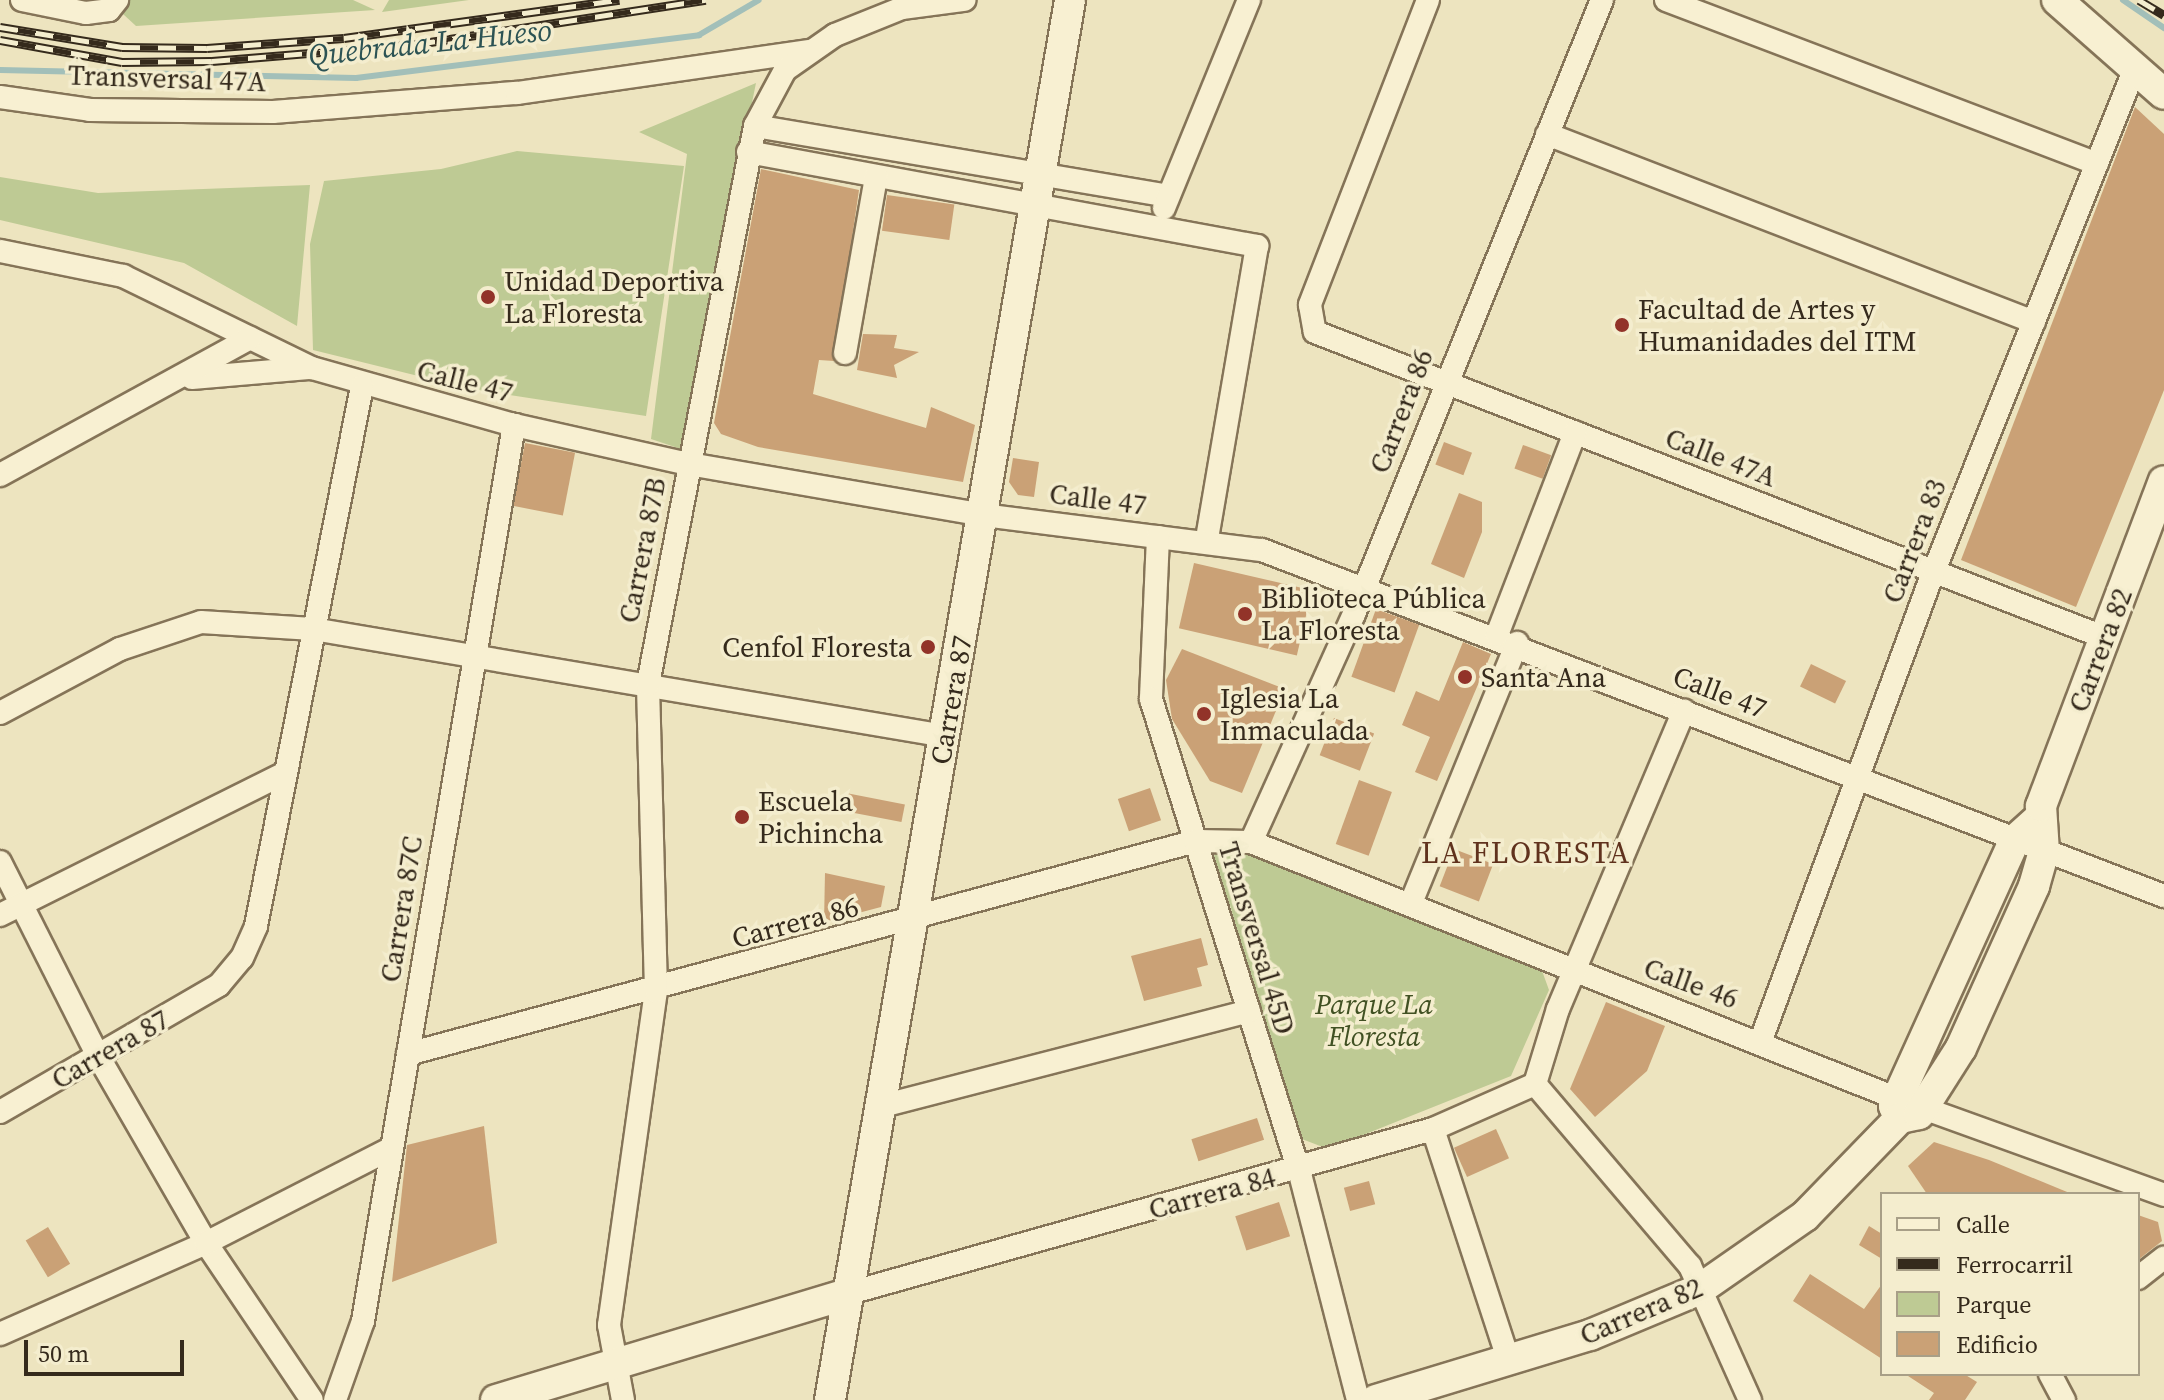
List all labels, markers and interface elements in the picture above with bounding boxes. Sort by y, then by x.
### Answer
water label: Quebrada La Hueso [307,12,553,74]
street label: Transversal 47A [67,58,267,98]
place label: Unidad Deportiva La Floresta [504,264,724,330]
marker: Unidad Deportiva La Floresta [479,288,497,306]
place label: Facultad de Artes y Humanidades del ITM [1638,292,1916,358]
marker: Facultad de Artes y Humanidades del ITM [1613,316,1631,334]
street label: Carrera 86 [1362,344,1440,478]
street label: Calle 47 [414,353,516,409]
street label: Calle 47A [1661,421,1781,493]
street label: Carrera 87B [611,474,673,626]
street label: Carrera 83 [1875,474,1953,608]
street label: Calle 47 [1048,476,1148,522]
place label: Biblioteca Pública La Floresta [1261,581,1486,647]
street label: Carrera 82 [2061,583,2139,717]
marker: Biblioteca Pública La Floresta [1236,605,1254,623]
place label: Cenfol Floresta [722,630,912,664]
street label: Carrera 87 [923,633,979,767]
marker: Cenfol Floresta [919,638,937,656]
street label: Calle 47 [1669,659,1771,725]
place label: Santa Ana [1481,660,1606,694]
marker: Santa Ana [1456,668,1474,686]
place label: Iglesia La Inmaculada [1220,681,1369,747]
marker: Iglesia La Inmaculada [1195,705,1213,723]
place label: Escuela Pichincha [758,784,883,850]
marker: Escuela Pichincha [733,808,751,826]
street label: Carrera 87C [373,834,429,984]
district label: LA FLORESTA [1421,835,1631,871]
street label: Transversal 45D [1212,838,1302,1038]
street label: Carrera 86 [728,889,862,955]
street label: Calle 46 [1639,951,1743,1015]
park label: Parque La Floresta [1315,987,1433,1053]
street label: Carrera 87 [45,1002,175,1096]
street label: Carrera 84 [1145,1160,1279,1226]
legend [1880,1192,2140,1376]
text: Calle [1956,1208,2010,1241]
text: Ferrocarril [1956,1248,2073,1281]
street label: Carrera 82 [1575,1270,1707,1352]
text: Parque [1956,1288,2032,1321]
scale bar [28,1324,188,1374]
text: Edificio [1956,1328,2038,1361]
text: 50 m [38,1337,89,1370]

